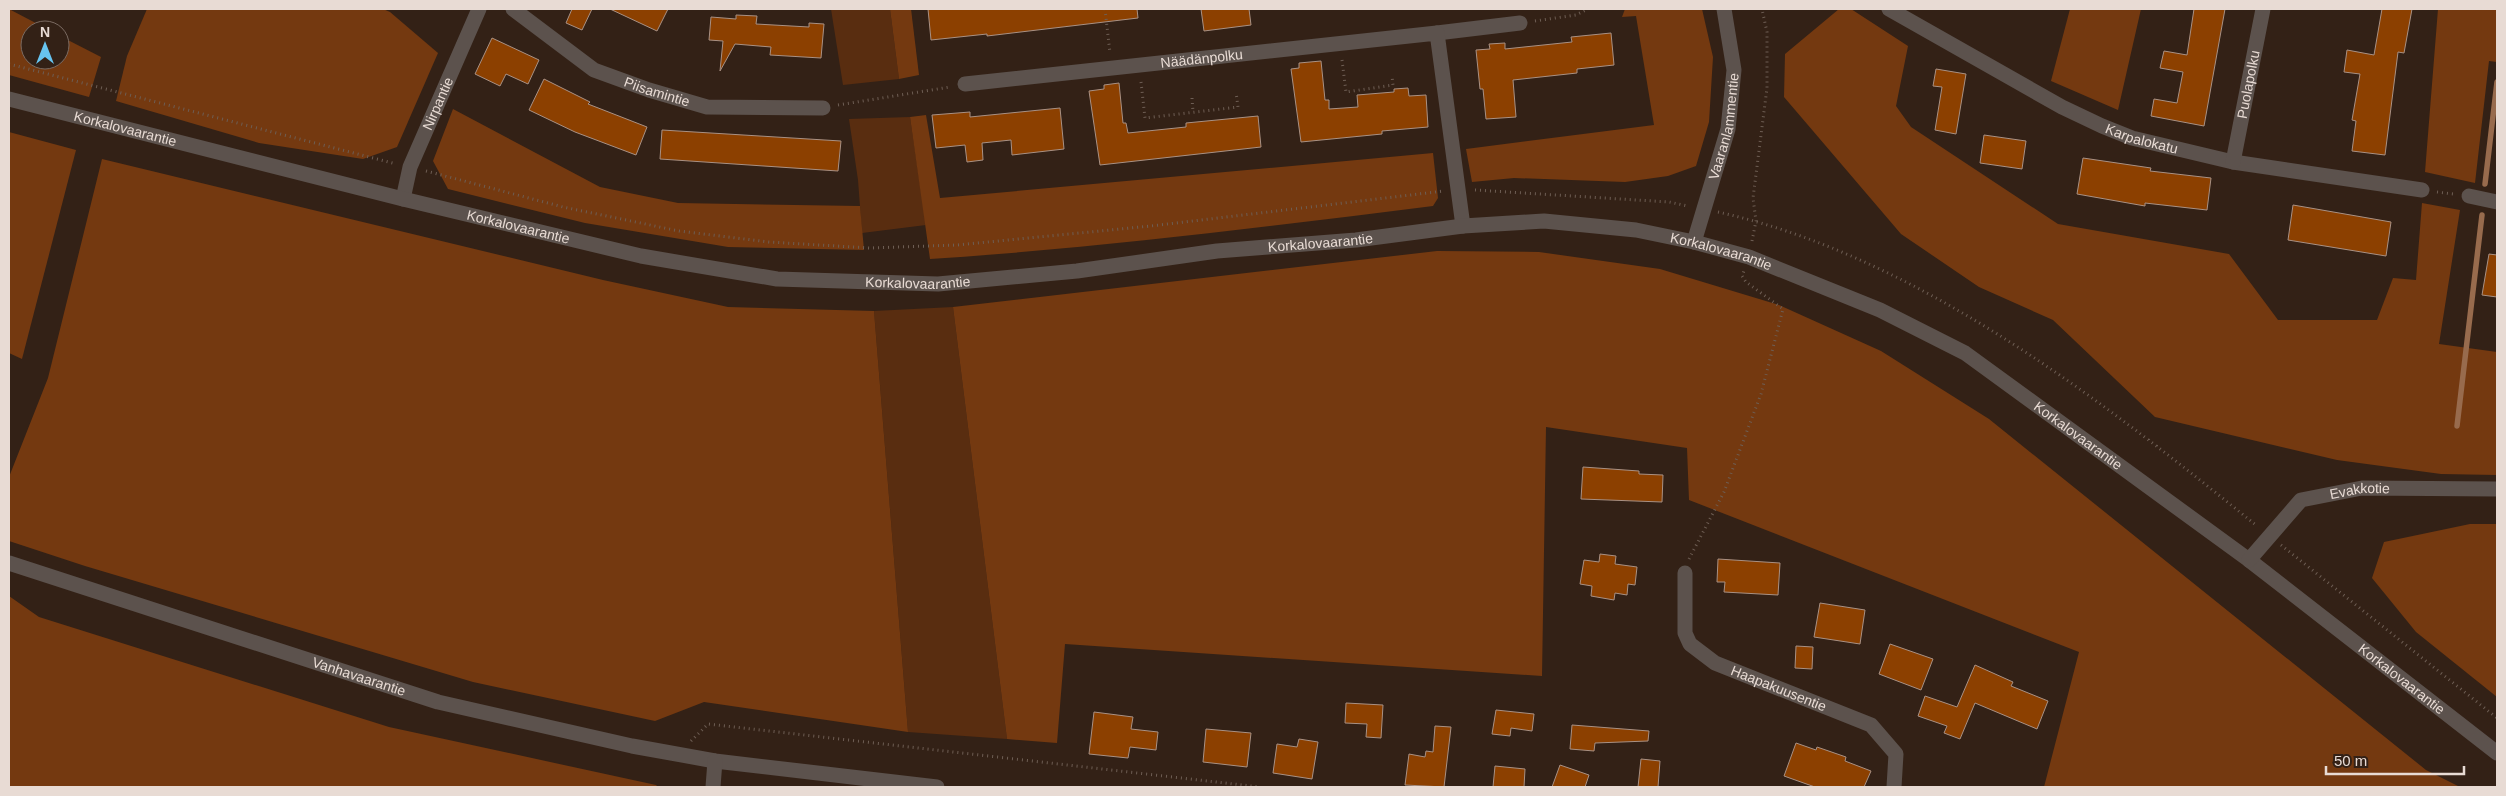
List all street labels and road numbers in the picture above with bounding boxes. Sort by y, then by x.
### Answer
street label: Näädänpolku [1160,46,1244,71]
street label: Puolapolku [2234,49,2263,120]
street label: Vaaranlammentie [1705,72,1742,182]
street label: Nirpantie [419,74,456,132]
street label: Piisamintie [622,74,692,110]
street label: Korkalovaarantie [72,108,178,149]
street label: Karpalokatu [2103,120,2180,157]
street label: Korkalovaarantie [465,207,571,247]
street label: Korkalovaarantie [1669,229,1775,274]
street label: Korkalovaarantie [1267,230,1374,255]
street label: Korkalovaarantie [865,273,971,292]
street label: Korkalovaarantie [2031,398,2126,473]
street label: Evakkotie [2328,480,2390,502]
street label: Korkalovaarantie [2355,640,2448,718]
street label: Vanhavaarantie [310,654,408,699]
street label: Haapakuusentie [1729,662,1829,715]

